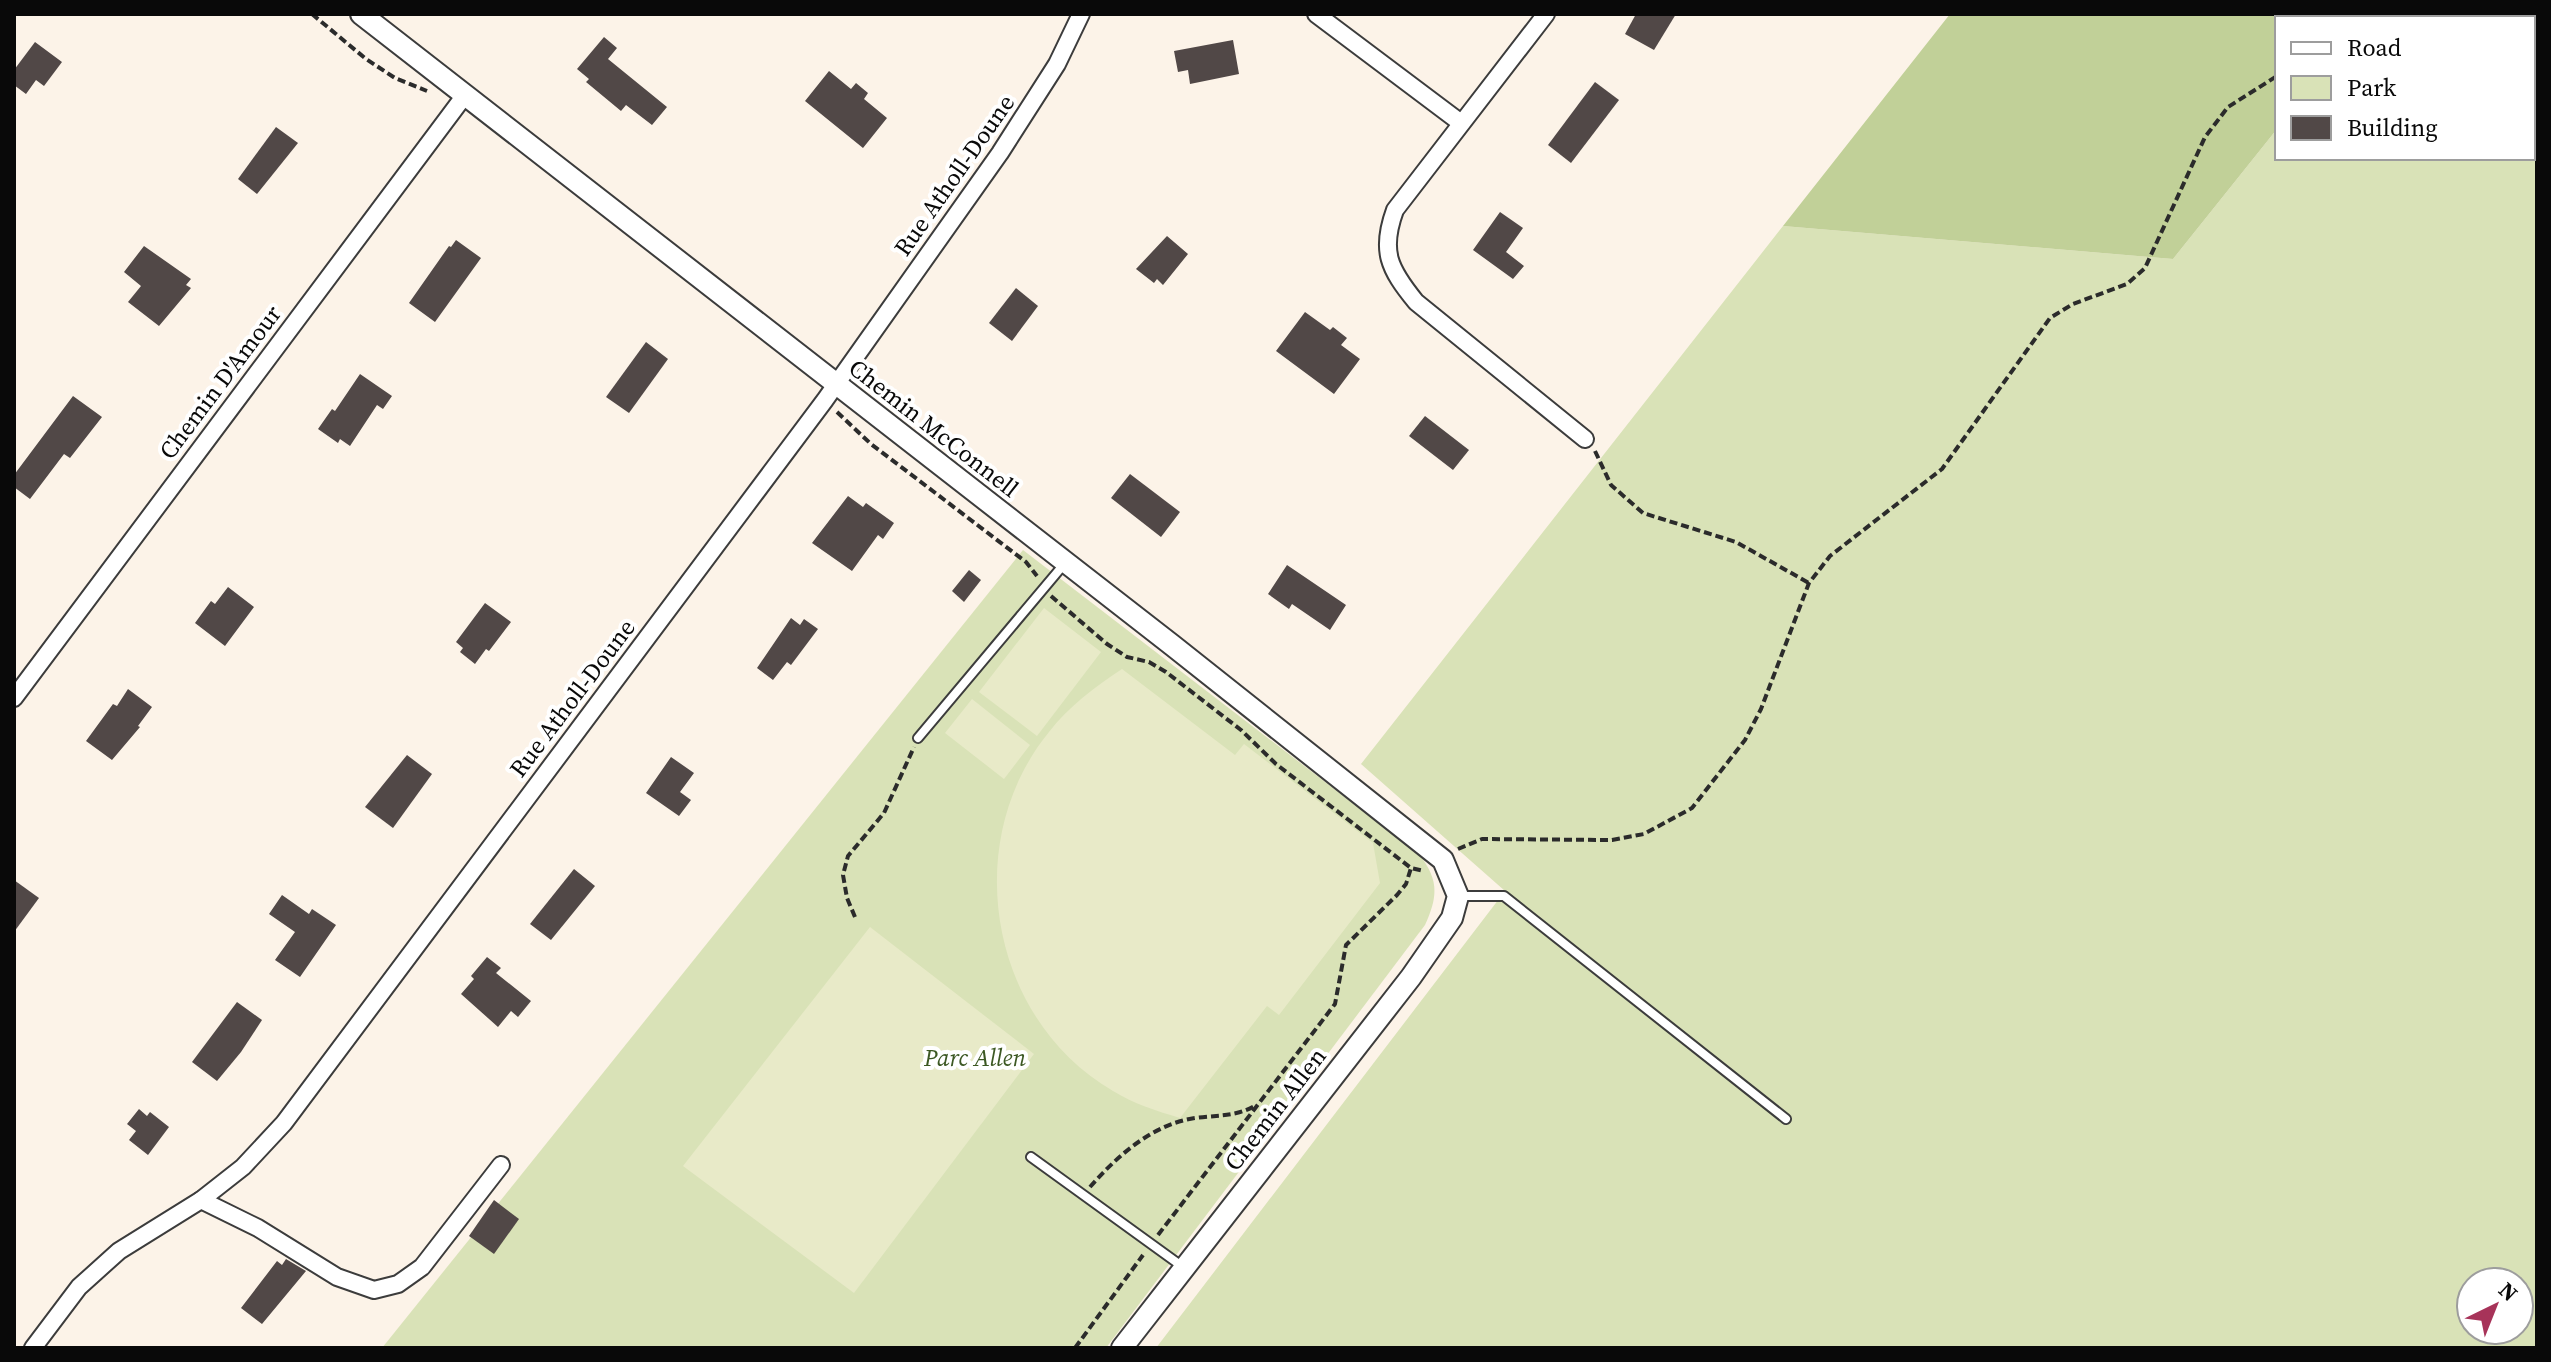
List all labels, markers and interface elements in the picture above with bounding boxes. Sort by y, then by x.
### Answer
legend [2275,16,2535,160]
text: Road [2347,31,2402,64]
text: Park [2347,71,2397,104]
street label: Rue Atholl-Doune [886,88,1022,262]
text: Building [2347,111,2438,144]
street label: Chemin D'Amour [151,298,289,466]
street label: Chemin McConnell [842,351,1026,505]
street label: Rue Atholl-Doune [502,612,642,784]
park label: Parc Allen [923,1041,1027,1074]
street label: Chemin Allen [1217,1041,1333,1177]
north arrow [2455,1266,2535,1346]
text: N [2493,1275,2525,1308]

